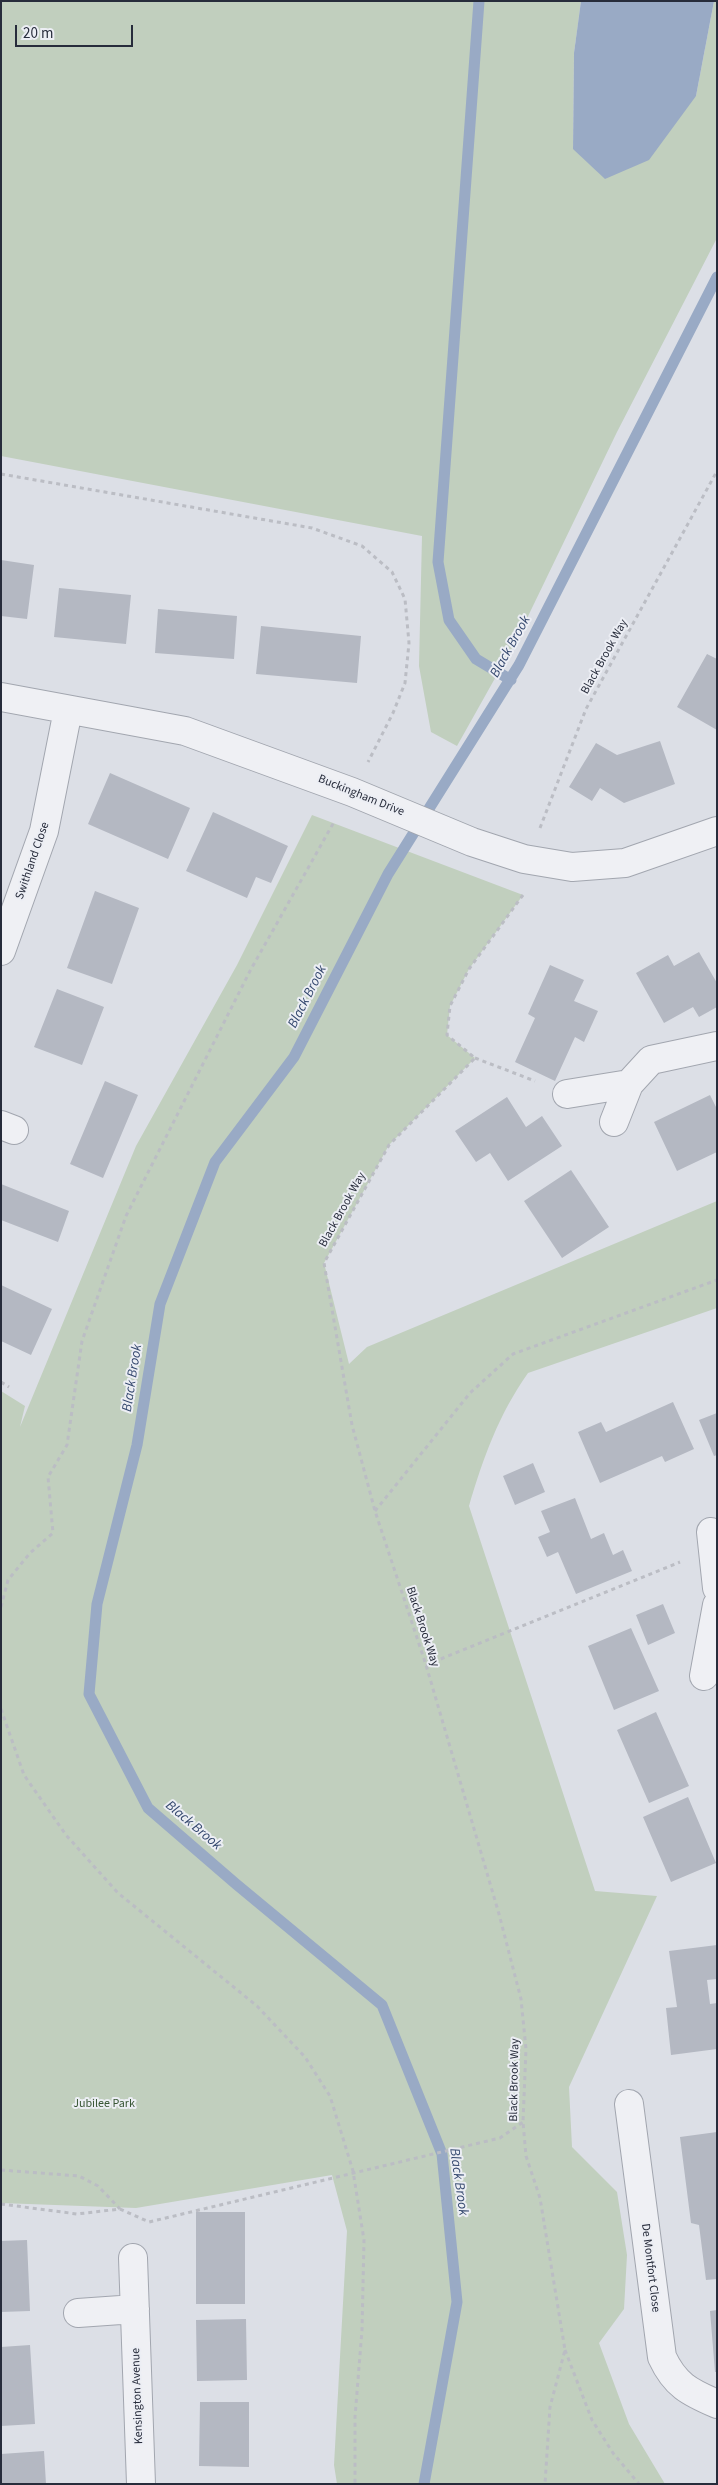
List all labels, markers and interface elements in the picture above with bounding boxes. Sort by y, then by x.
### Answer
scale bar [18,15,135,47]
text: 20 m [23,23,53,44]
water label: Black Brook [487,613,535,681]
street label: Black Brook Way [579,617,631,697]
street label: Buckingham Drive [316,772,406,820]
street label: Swithland Close [13,821,53,901]
water label: Black Brook [285,963,331,1031]
street label: Black Brook Way [317,1170,369,1250]
water label: Black Brook [119,1343,147,1413]
street label: Black Brook Way [402,1585,442,1669]
water label: Black Brook [161,1798,225,1854]
street label: Black Brook Way [507,2038,523,2122]
park label: Jubilee Park [73,2097,135,2111]
water label: Black Brook [445,2147,471,2217]
street label: De Montfort Close [637,2223,663,2313]
street label: Kensington Avenue [129,2348,147,2444]

